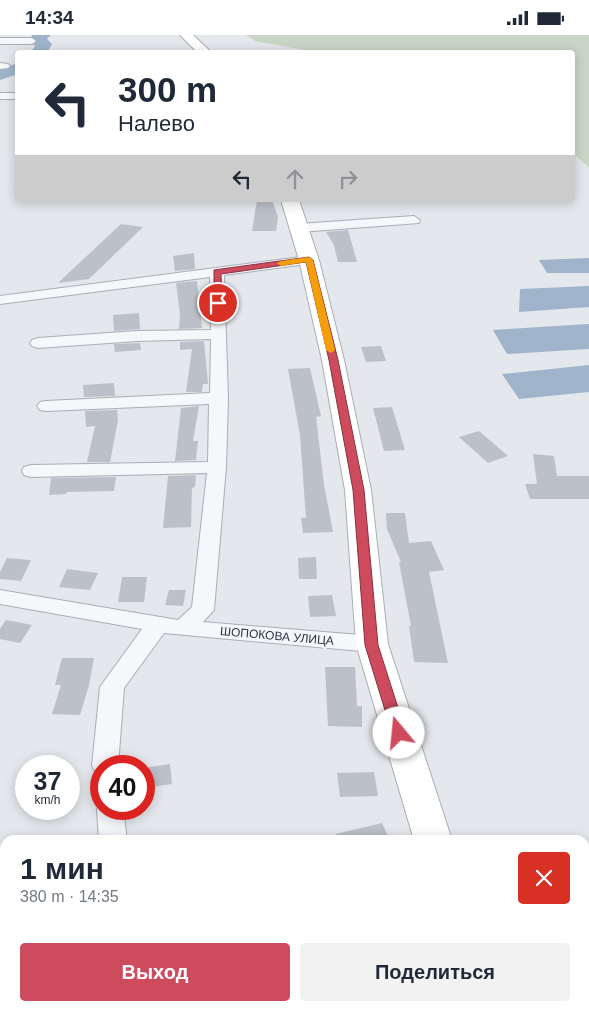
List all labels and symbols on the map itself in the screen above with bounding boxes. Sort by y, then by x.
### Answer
pin [197,282,239,324]
street label: ШОПОКОВА УЛИЦА [220,624,334,648]
position arrow [372,706,424,758]
speed limit sign: 40 [90,755,155,820]

